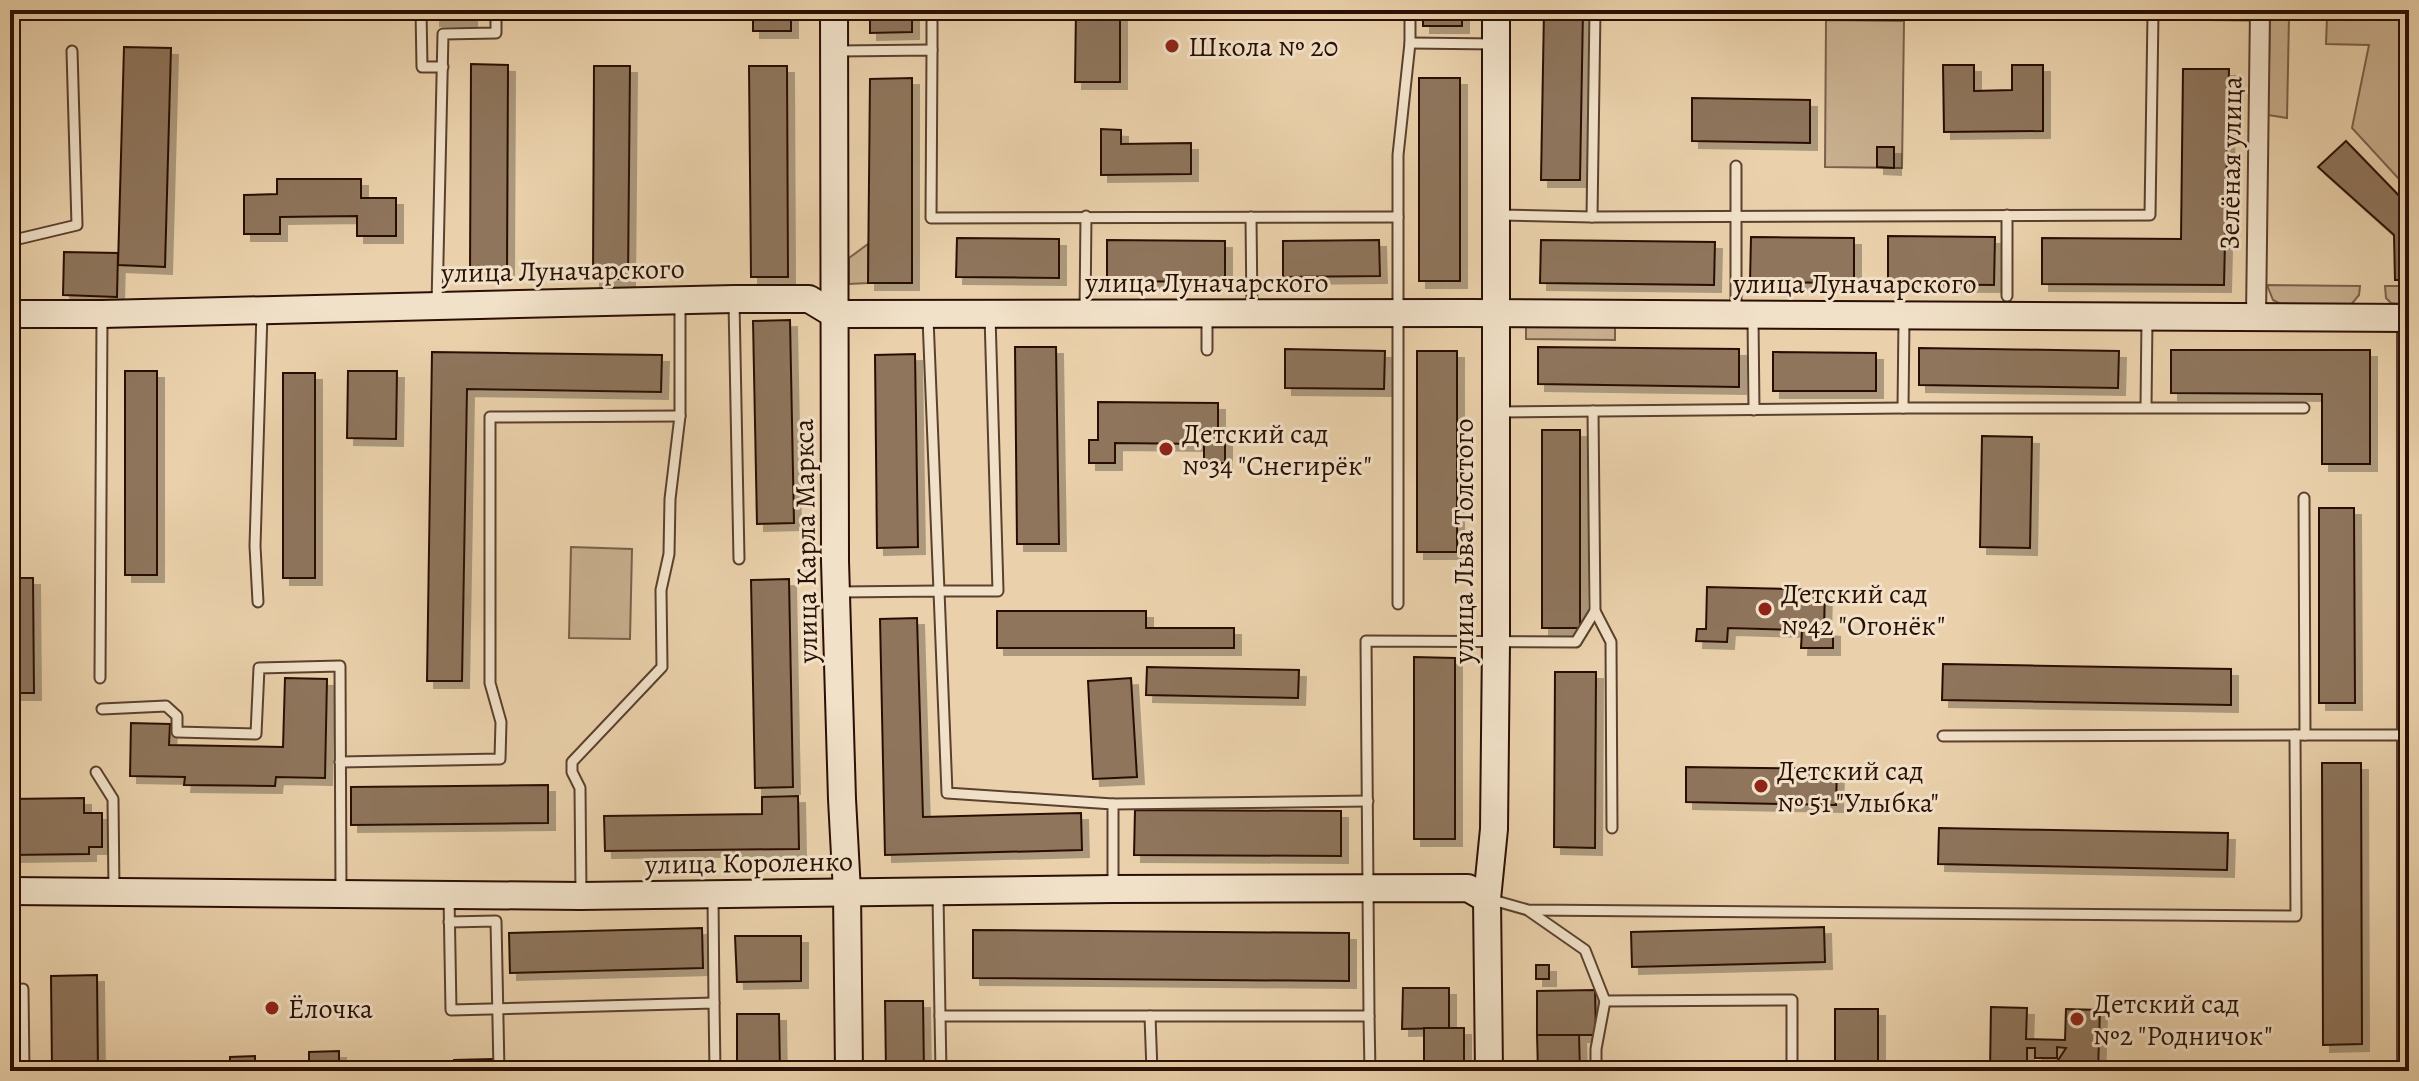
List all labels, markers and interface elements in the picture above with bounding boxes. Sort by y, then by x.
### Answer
place label: Школа № 20 [1188,28,1338,66]
marker: Школа № 20 [1163,37,1181,55]
street label: Зелёная улица [2210,76,2252,250]
street label: улица Луначарского [440,250,685,292]
street label: улица Луначарского [1084,264,1329,302]
street label: улица Луначарского [1732,265,1977,303]
place label: Детский сад №34 "Снегирёк" [1182,415,1372,485]
street label: улица Карла Маркса [785,418,827,665]
street label: улица Льва Толстого [1445,418,1483,665]
marker: Детский сад №34 "Снегирёк" [1157,440,1175,458]
place label: Детский сад №42 "Огонёк" [1781,575,1945,645]
marker: Детский сад №42 "Огонёк" [1756,600,1774,618]
place label: Детский сад № 51 "Улыбка" [1777,752,1939,822]
marker: Детский сад № 51 "Улыбка" [1752,777,1770,795]
street label: улица Короленко [644,842,853,884]
place label: Детский сад №2 "Родничок" [2093,985,2273,1055]
place label: Ёлочка [288,990,373,1028]
marker: Ёлочка [263,999,281,1017]
marker: Детский сад №2 "Родничок" [2068,1010,2086,1028]

